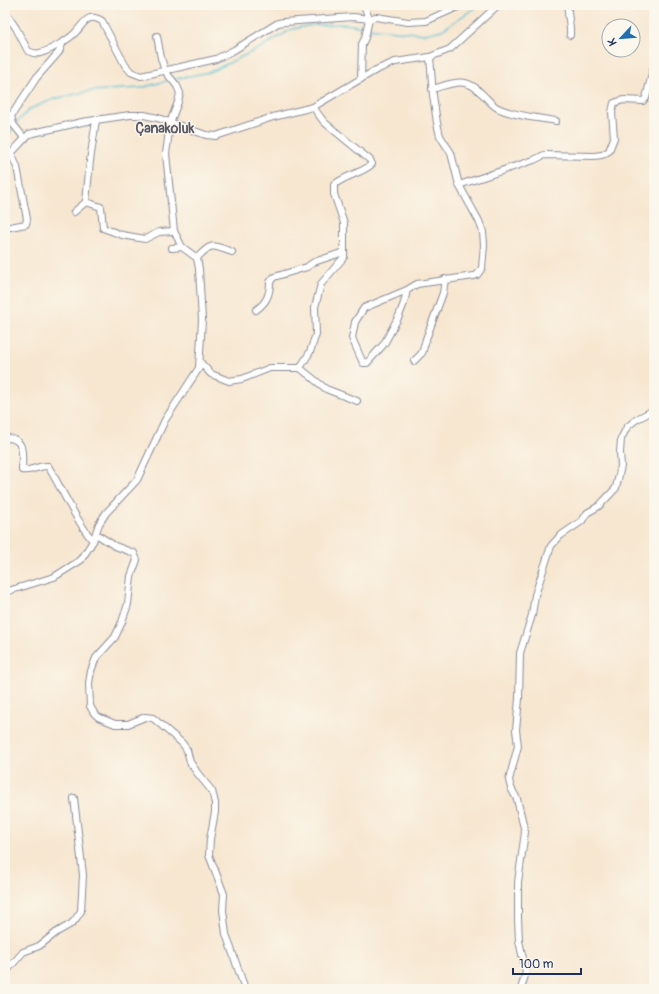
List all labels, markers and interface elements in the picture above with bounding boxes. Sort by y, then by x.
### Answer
north arrow [601,18,641,58]
text: K [605,36,620,48]
district label: Çanakoluk [136,120,195,137]
scale bar [513,950,581,976]
text: 100 m [519,957,554,972]

